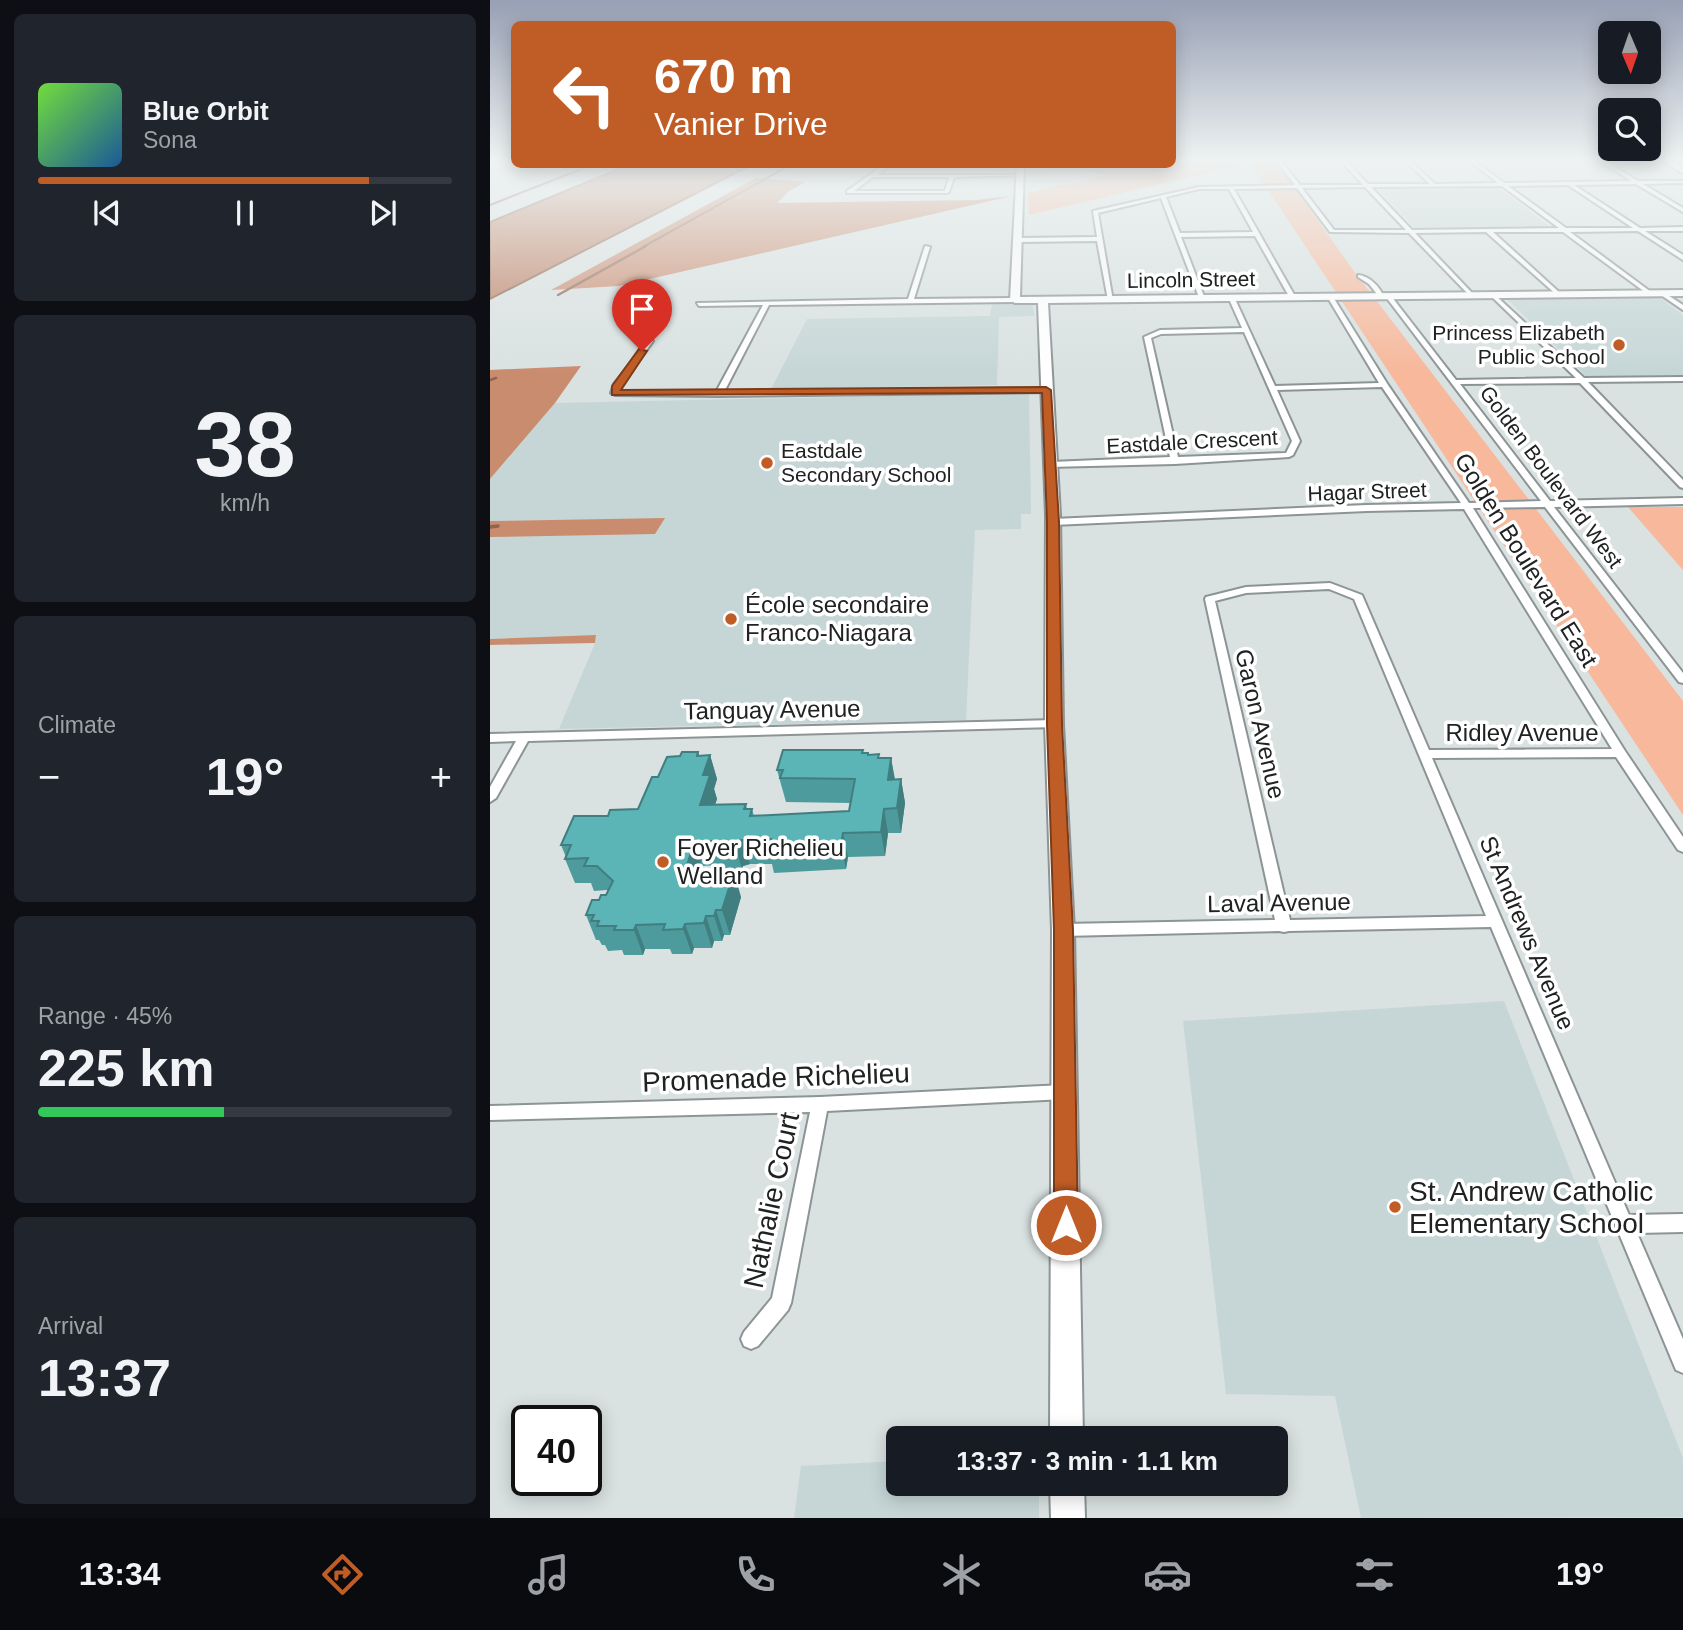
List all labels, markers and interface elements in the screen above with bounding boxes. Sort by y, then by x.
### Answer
north arrow [1598,21,1661,84]
map controls [1598,21,1661,161]
icon: left [539,49,630,140]
text: 670 m [654,49,793,103]
text: Blue Orbit [143,96,269,126]
button: search [1598,98,1661,161]
text: Vanier Drive [654,106,828,142]
text: Sona [143,127,197,153]
icon: previous [88,194,126,232]
icon: pause [226,194,264,232]
icon: next [364,194,402,232]
street label: Lincoln Street [1127,267,1256,292]
pin [612,279,672,351]
icon: arrive [623,290,661,328]
place label: Princess Elizabeth Public School [1432,321,1605,368]
marker: Princess Elizabeth Public School [1611,337,1627,353]
street label: Golden Boulevard West [1476,381,1627,572]
text: 38 [194,394,296,495]
street label: Eastdale Crescent [1106,426,1278,457]
place label: Eastdale Secondary School [781,439,951,486]
street label: Golden Boulevard East [1450,448,1603,672]
marker: Eastdale Secondary School [759,455,775,471]
street label: Hagar Street [1307,478,1427,505]
text: km/h [220,490,270,516]
place label: École secondaire Franco-Niagara [745,591,929,646]
marker: École secondaire Franco-Niagara [723,611,739,627]
street label: Garon Avenue [1230,646,1291,801]
street label: Tanguay Avenue [683,694,861,725]
text: Climate [38,712,116,738]
street label: Ridley Avenue [1446,719,1599,746]
text: 19° [206,748,284,806]
text: − [38,756,60,798]
text: + [430,756,452,798]
street label: St Andrews Avenue [1474,832,1580,1034]
place label: Foyer Richelieu Welland [677,834,844,889]
marker: Foyer Richelieu Welland [655,854,671,870]
street label: Laval Avenue [1207,888,1351,917]
text: Range · 45% [38,1003,172,1029]
text: 225 km [38,1039,214,1097]
street label: Promenade Richelieu [642,1057,910,1098]
street label: Nathalie Court [738,1109,805,1291]
place label: St. Andrew Catholic Elementary School [1409,1176,1653,1239]
position arrow [1029,1188,1103,1262]
marker: St. Andrew Catholic Elementary School [1387,1199,1403,1215]
text: Arrival [38,1313,103,1339]
text: 13:37 [38,1349,171,1407]
speed limit sign: 40 [511,1405,602,1496]
text: 13:37 · 3 min · 1.1 km [956,1446,1218,1476]
icon: directions [318,1550,367,1599]
icon: music [524,1550,573,1599]
icon: phone [731,1550,780,1599]
icon: climate [937,1550,986,1599]
icon: car [1143,1550,1192,1599]
icon: filters [1350,1550,1399,1599]
text: 13:34 [79,1556,161,1592]
text: 19° [1556,1556,1604,1592]

